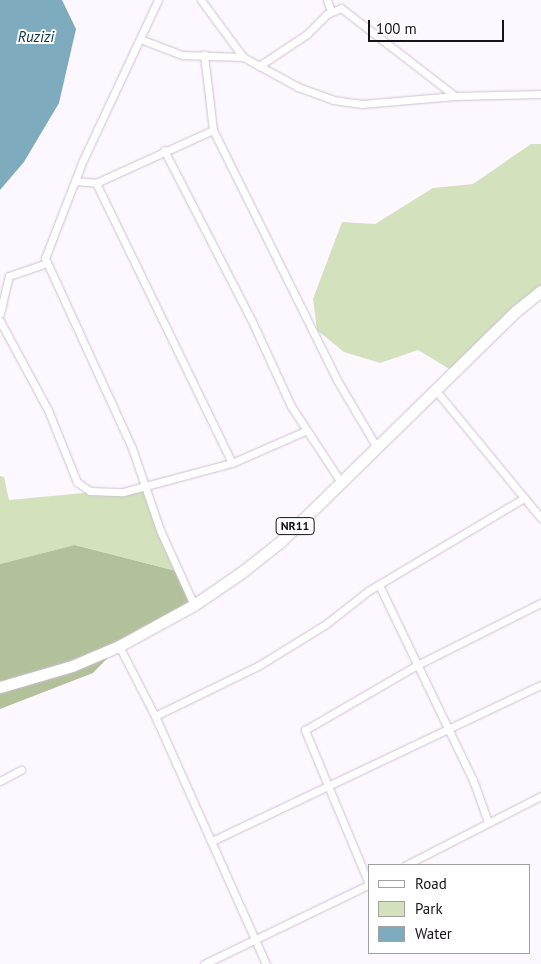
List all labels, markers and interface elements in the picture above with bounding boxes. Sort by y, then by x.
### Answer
scale bar [371,10,507,42]
text: 100 m [376,19,417,38]
water label: Ruzizi [18,28,54,46]
road number: NR11 [275,516,315,536]
legend [368,864,531,954]
text: Road [415,874,447,893]
text: Park [415,899,443,918]
text: Water [415,924,452,943]

